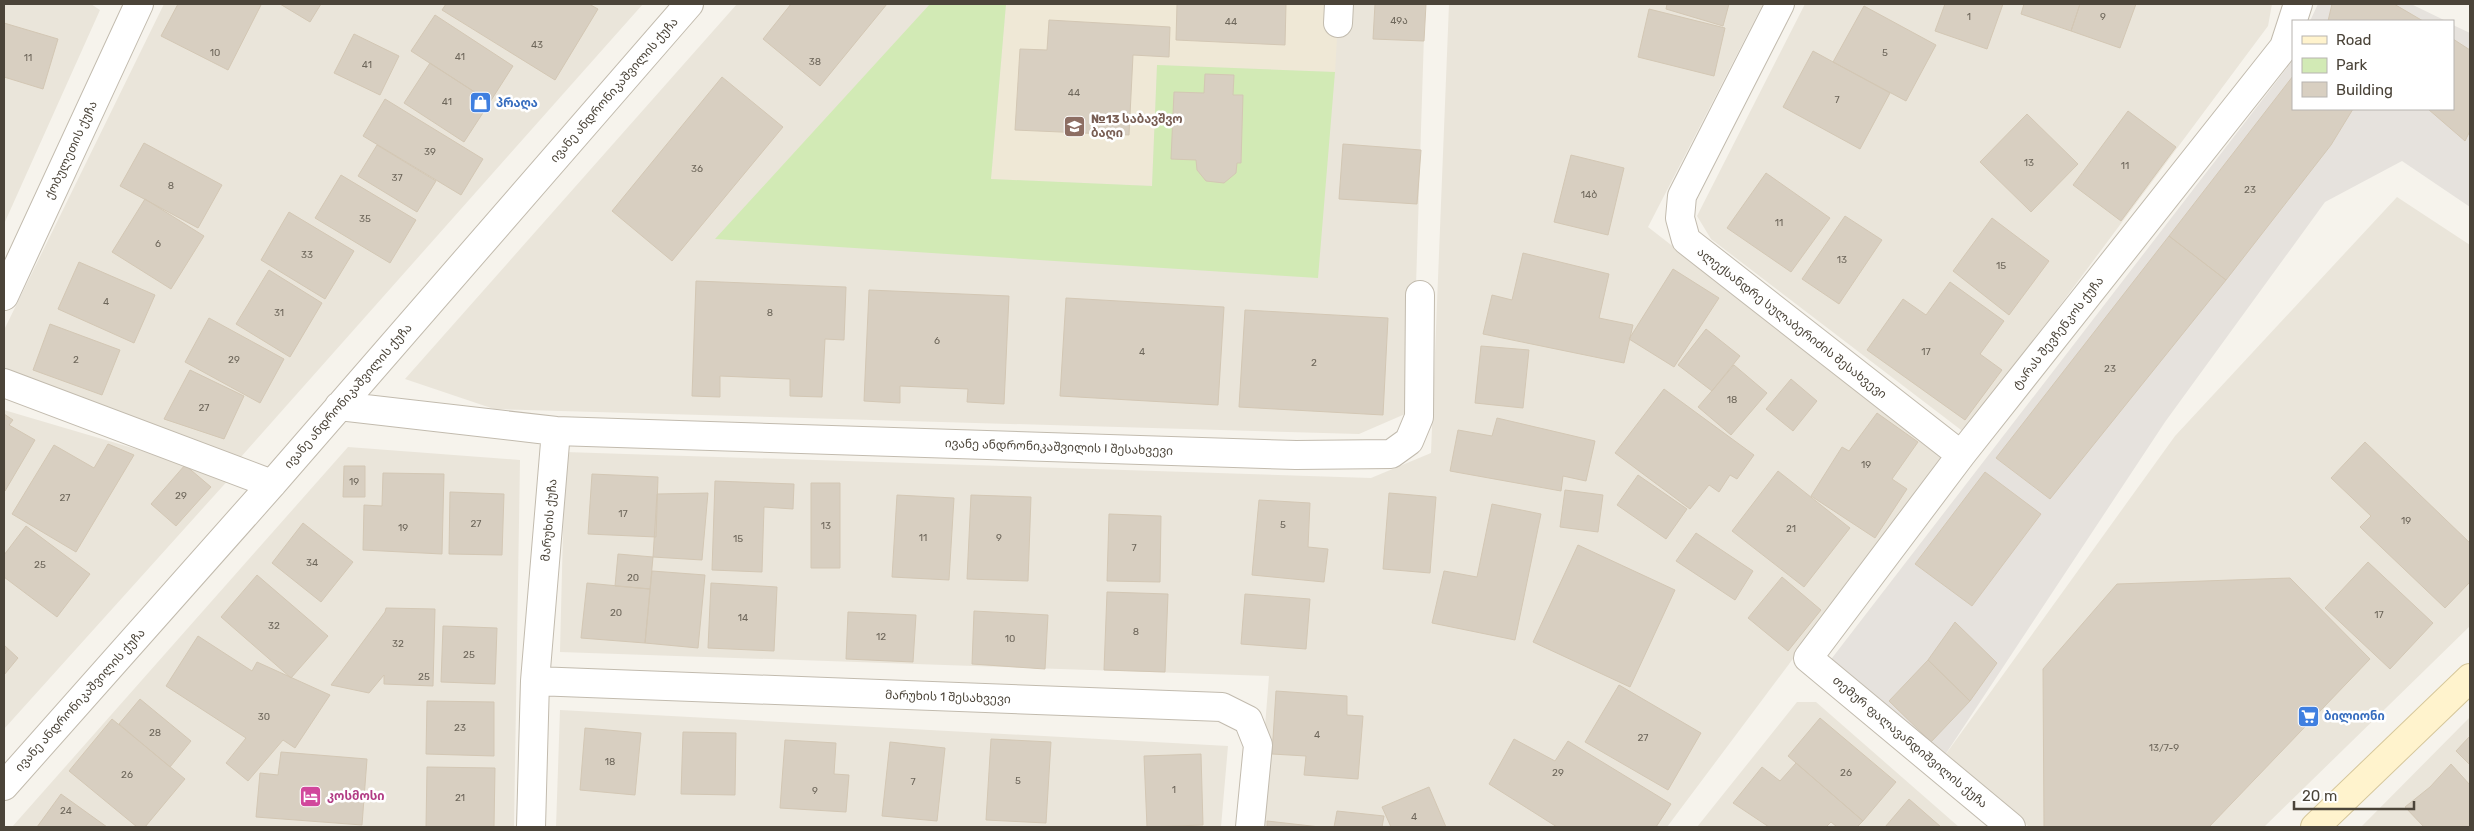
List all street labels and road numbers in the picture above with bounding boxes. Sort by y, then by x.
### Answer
street label: ივანე ანდრონიკაშვილის ქუჩა [547,15,682,166]
street label: ქობულეთის ქუჩა [42,99,101,202]
street label: ალექსანდრე სულაბერიძის შესახვევი [1694,245,1890,402]
street label: ტარას შევჩენკოს ქუჩა [2010,274,2106,392]
street label: ივანე ანდრონიკაშვილის ქუჩა [281,321,416,472]
street label: ივანე ანდრონიკაშვილის I შესახვევი [945,436,1173,459]
street label: მარუხის ქუჩა [538,478,560,562]
street label: ივანე ანდრონიკაშვილის ქუჩა [12,626,149,775]
street label: თემურ ფალავანდიშვილის ქუჩა [1829,673,1990,812]
street label: მარუხის 1 შესახვევი [885,688,1011,706]

